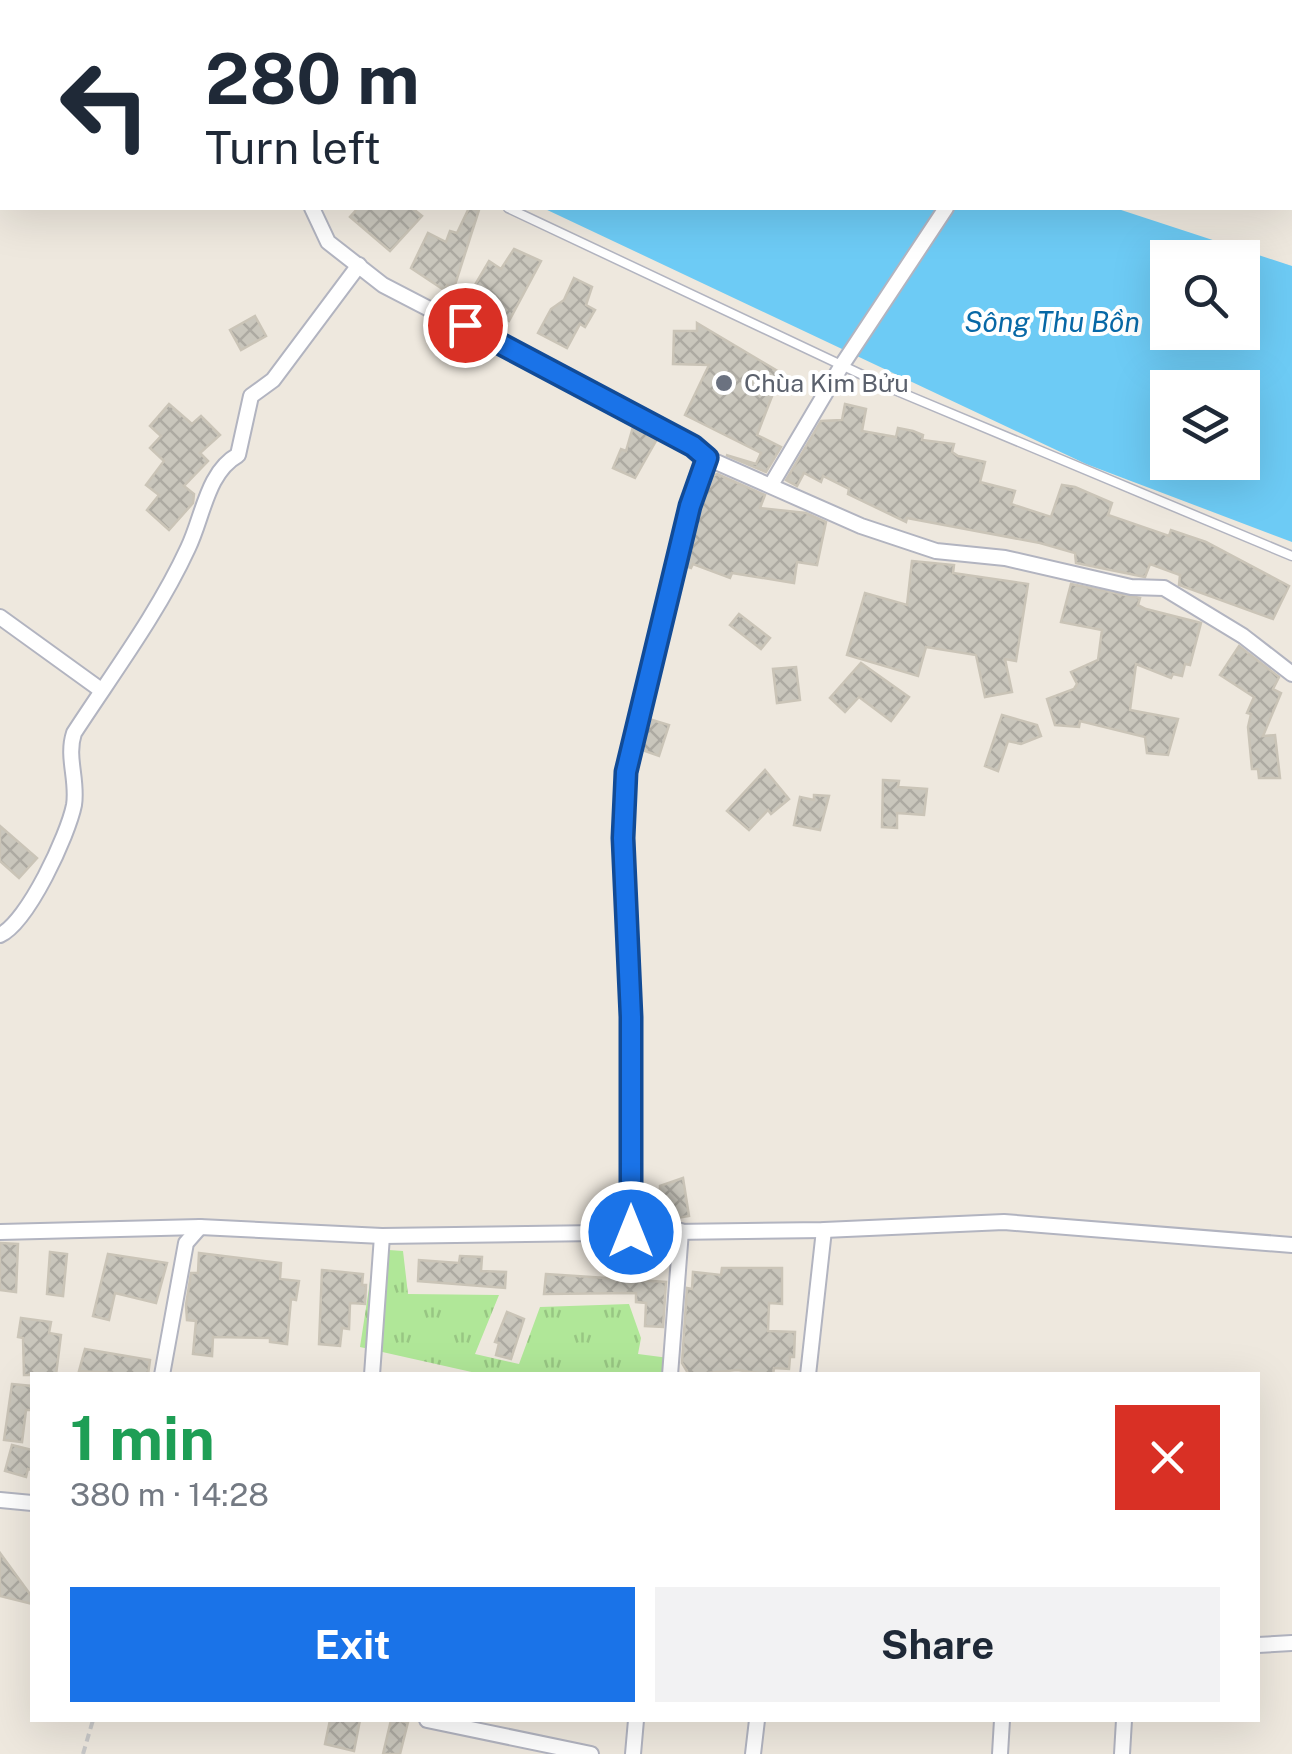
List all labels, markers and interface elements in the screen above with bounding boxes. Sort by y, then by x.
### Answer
text: 280 m [205,37,420,120]
icon: left [40,40,170,170]
text: Turn left [205,121,381,174]
map controls [1150,240,1260,480]
button: search [1150,240,1260,350]
pin [423,283,508,368]
icon: arrive [438,298,493,353]
water label: Sông Thu Bồn [964,305,1140,338]
place label: Chùa Kim Bửu [744,368,909,398]
button: layers [1150,370,1260,480]
marker: Chùa Kim Bửu [713,372,735,394]
position arrow [579,1180,683,1284]
text: 1 min [70,1403,215,1474]
button: close [1115,1405,1220,1510]
text: 380 m · 14:28 [70,1476,269,1513]
button: Exit [70,1587,635,1702]
button: Share [655,1587,1220,1702]

